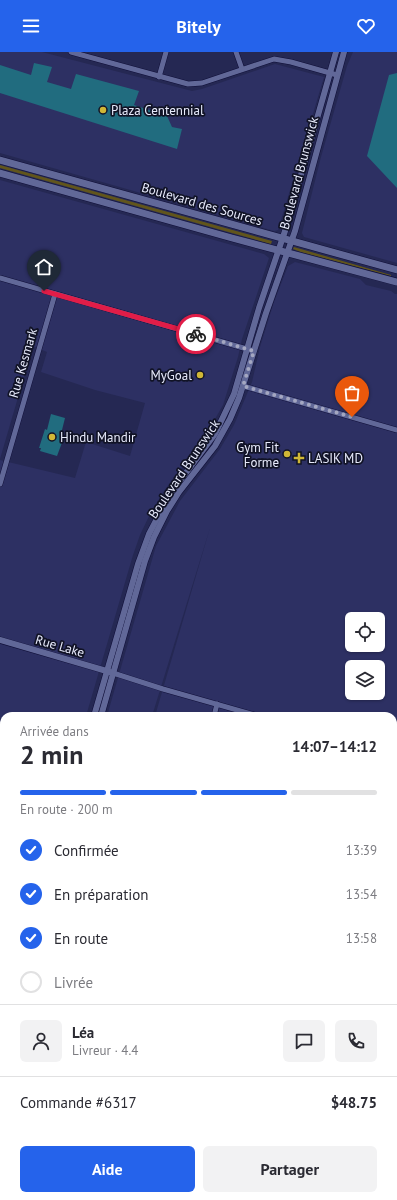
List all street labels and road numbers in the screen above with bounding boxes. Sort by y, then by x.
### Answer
street label: Boulevard Brunswick [276,114,322,231]
street label: Boulevard des Sources [140,179,264,229]
street label: Rue Kesmark [5,325,41,400]
street label: Boulevard Brunswick [145,416,224,522]
street label: Rue Lake [33,631,87,661]

